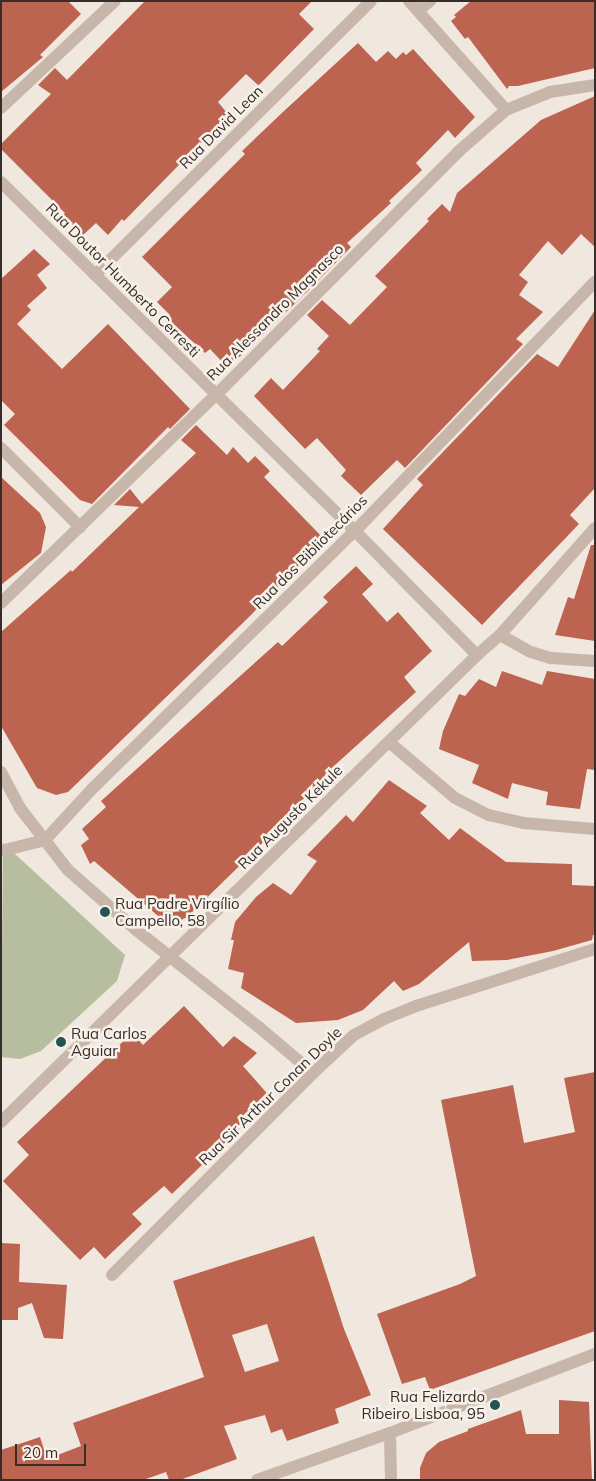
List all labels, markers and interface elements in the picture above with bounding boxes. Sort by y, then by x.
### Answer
street label: Rua David Lean [176,82,266,172]
street label: Rua Doutor Humberto Cerresti [42,199,204,361]
street label: Rua Alessandro Magnasco [203,240,347,384]
street label: Rua dos Bibliotecários [249,491,371,613]
street label: Rua Augusto Kekule [234,761,346,873]
place label: Rua Padre Virgílio Campello, 58 [115,894,240,929]
marker: Rua Padre Virgílio Campello, 58 [99,906,111,918]
street label: Rua Sir Arthur Conan Doyle [195,1023,345,1169]
place label: Rua Carlos Aguiar [71,1024,147,1059]
marker: Rua Carlos Aguiar [55,1036,67,1048]
place label: Rua Felizardo Ribeiro Lisboa, 95 [361,1387,485,1422]
marker: Rua Felizardo Ribeiro Lisboa, 95 [489,1399,501,1411]
scale bar [18,1434,89,1466]
text: 20 m [23,1443,58,1462]

